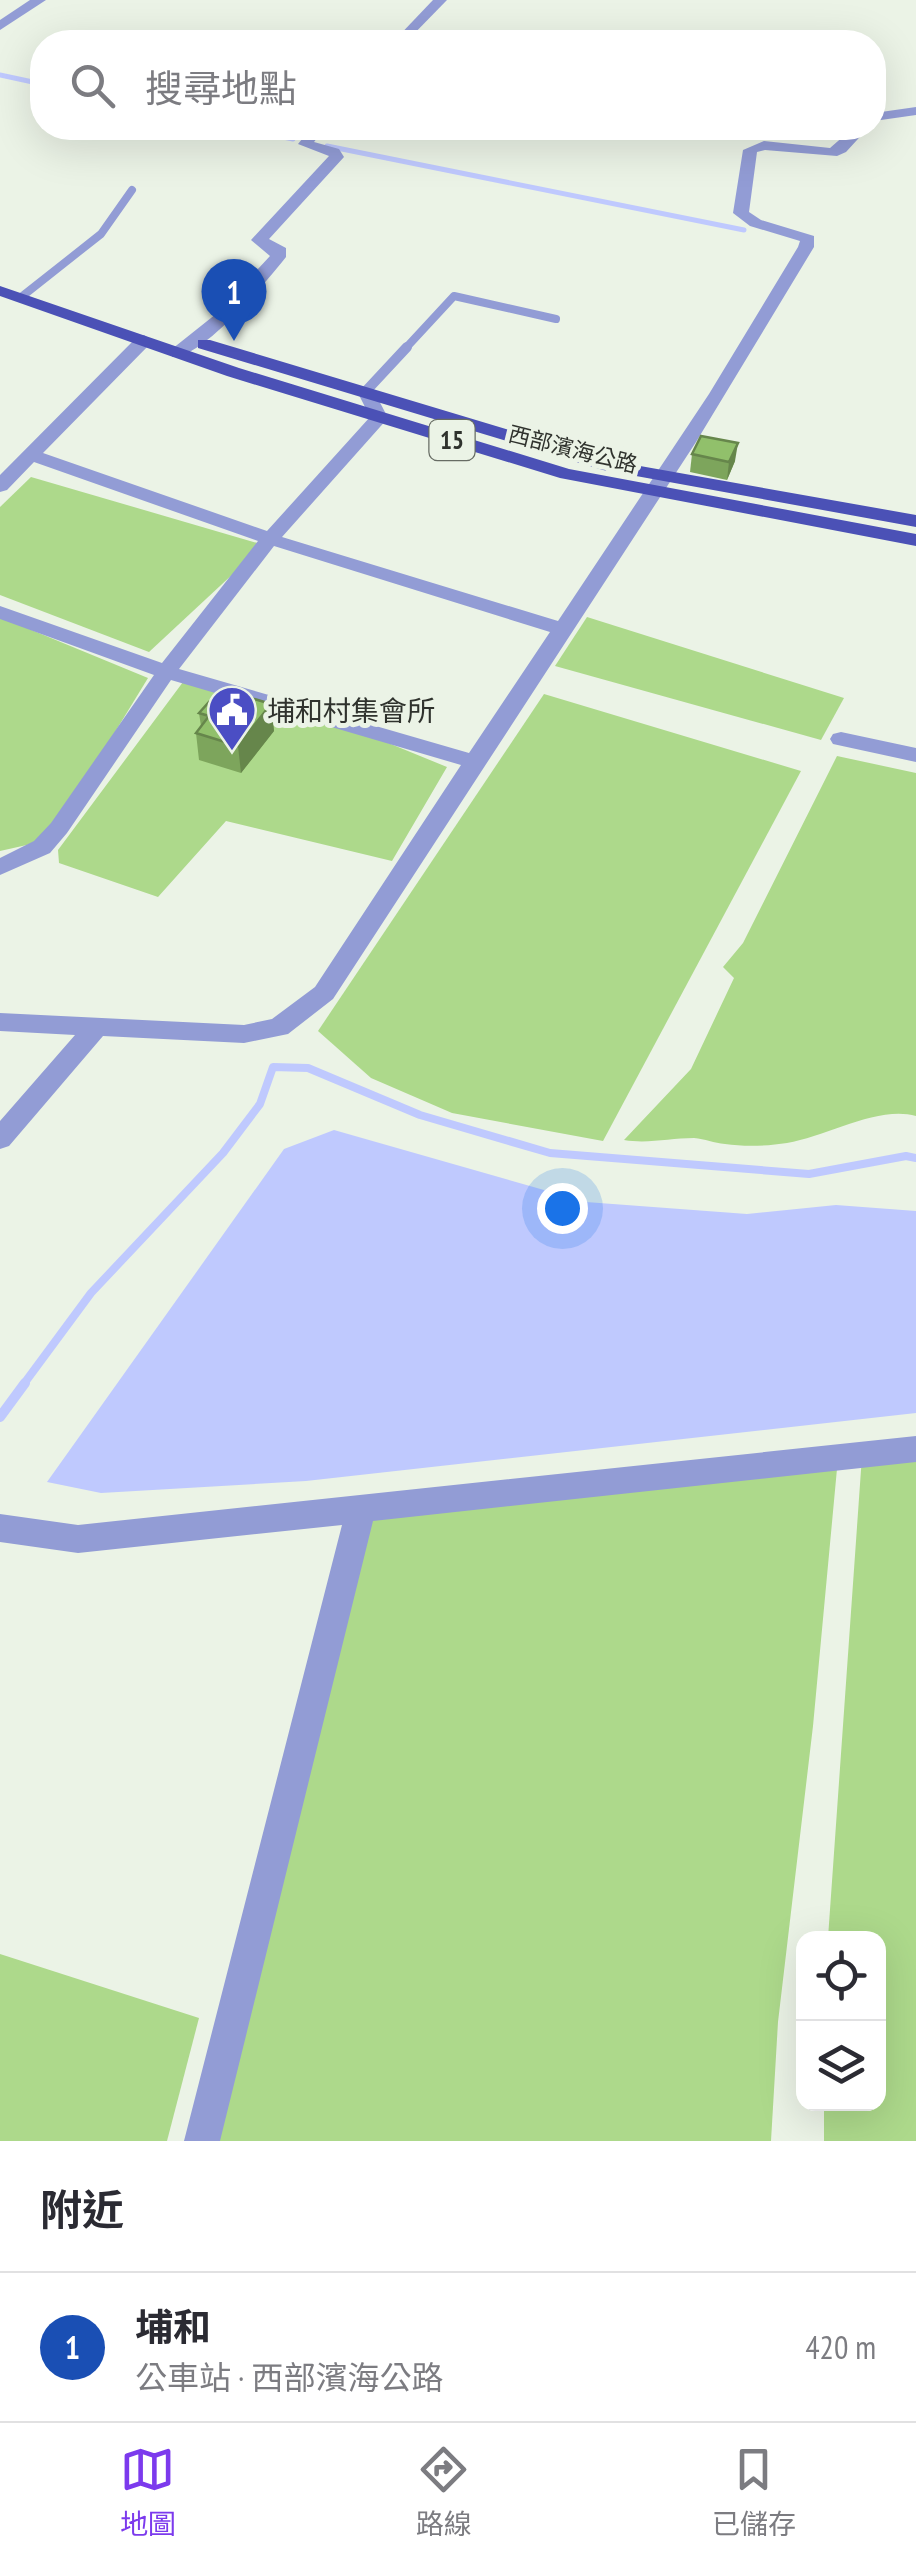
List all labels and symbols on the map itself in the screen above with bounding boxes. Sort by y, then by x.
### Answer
pin: 1 [202,258,266,341]
street label: 西部濱海公路 [506,419,640,479]
road number: 15 [430,420,474,460]
public building icon: 埔和村集會所 [206,684,258,752]
place label: 埔和村集會所 [267,692,435,729]
your location [537,1183,588,1234]

